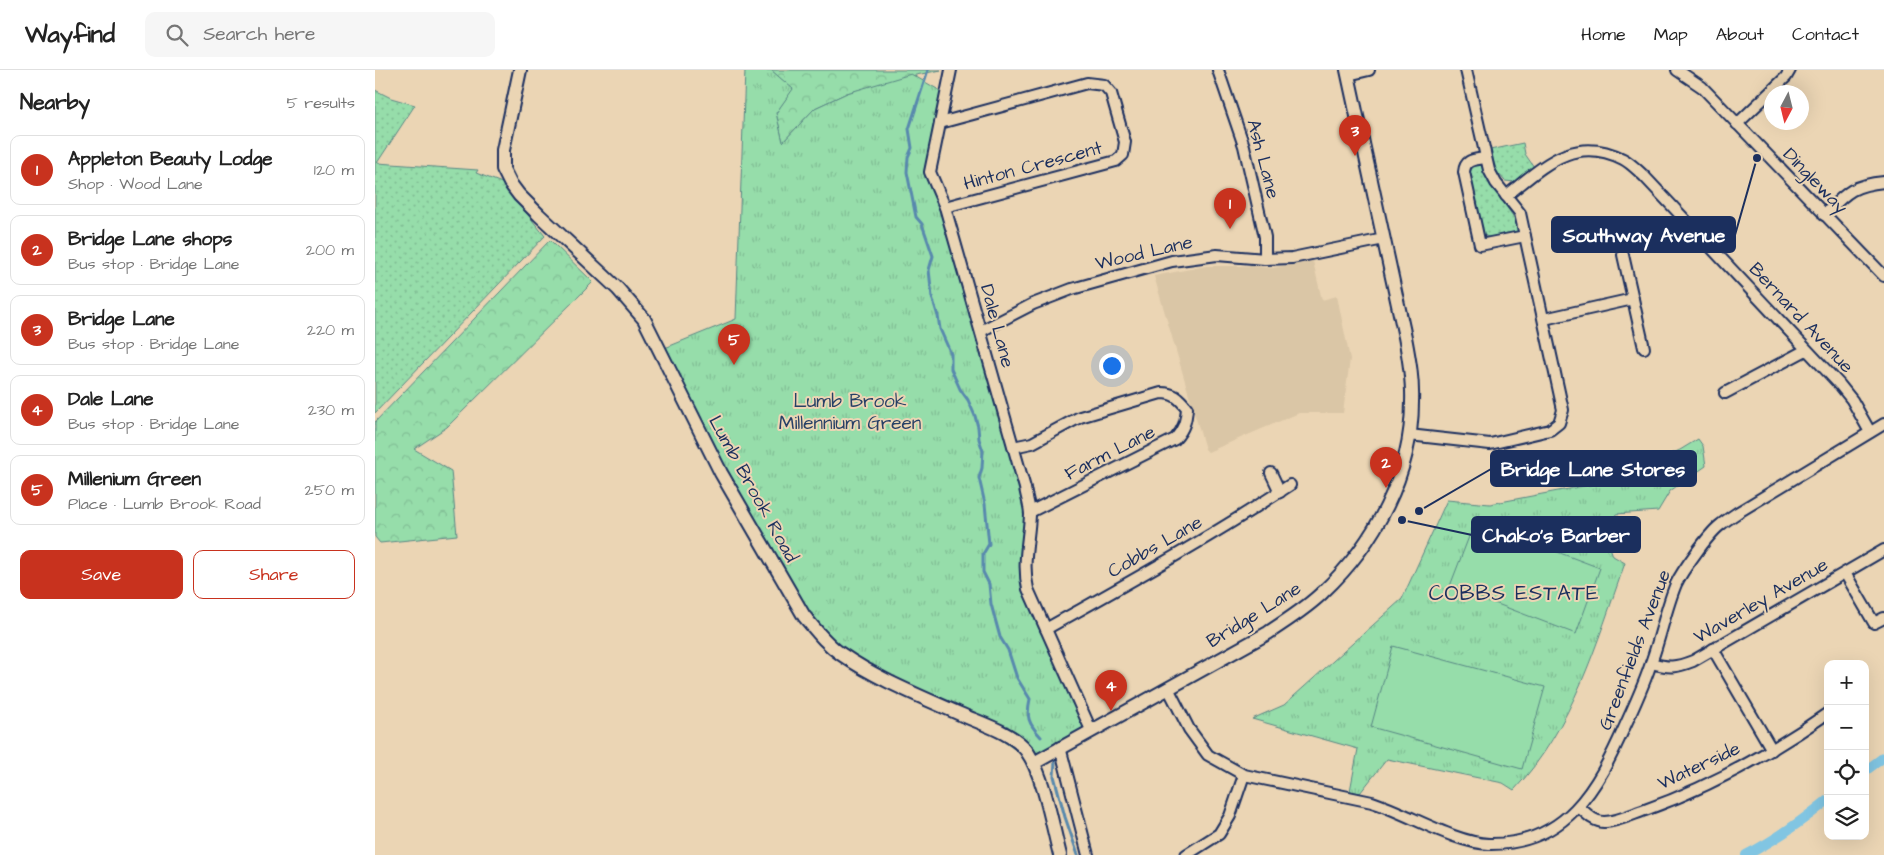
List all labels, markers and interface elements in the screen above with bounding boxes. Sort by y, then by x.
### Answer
search box [145,12,495,57]
text: Wayfind [25,18,115,52]
icon: search [163,21,191,49]
text: Search here [203,21,315,48]
text: Home [1581,22,1626,47]
text: Map [1654,22,1688,47]
text: About [1716,22,1764,47]
text: Contact [1792,22,1859,47]
north arrow [1764,85,1809,130]
text: Nearby [20,88,90,117]
text: 5 results [287,92,355,114]
pin: 3 [1339,115,1371,156]
street label: Ash Lane [1239,116,1287,202]
street label: Hinton Crescent [961,134,1106,197]
street label: Dingleway [1776,142,1854,221]
text: Appleton Beauty Lodge [68,146,273,173]
text: 1 [36,159,38,181]
text: 120 m [314,159,354,181]
text: Shop · Wood Lane [68,173,203,195]
pin: 1 [1214,188,1246,229]
callout: Southway Avenue [1552,217,1735,252]
text: Southway Avenue [1562,222,1725,251]
text: Bridge Lane shops [68,226,232,253]
street label: Wood Lane [1093,229,1195,277]
text: 2 [32,239,42,261]
text: 200 m [306,239,354,261]
text: Bus stop · Bridge Lane [68,253,239,275]
street label: Bernard Avenue [1742,256,1860,380]
street label: Dale Lane [973,281,1021,371]
text: Bridge Lane [68,306,175,333]
text: 3 [33,319,41,341]
text: 220 m [307,319,354,341]
pin: 5 [718,324,750,365]
text: Bus stop · Bridge Lane [68,333,239,355]
your location [1099,353,1125,379]
text: Dale Lane [68,386,153,413]
park label: Lumb Brook Millennium Green [779,388,921,437]
text: 4 [32,399,42,421]
text: 230 m [308,399,354,421]
street label: Lumb Brook Road [701,411,805,568]
text: Bus stop · Bridge Lane [68,413,239,435]
street label: Farm Lane [1060,419,1160,487]
pin: 2 [1370,447,1402,488]
callout: Bridge Lane Stores [1491,451,1696,486]
text: Bridge Lane Stores [1501,456,1685,485]
text: Millenium Green [68,466,201,493]
text: 5 [31,479,43,501]
text: 250 m [305,479,354,501]
text: Place · Lumb Brook Road [68,493,261,515]
street label: Cobbs Lane [1103,509,1207,585]
callout: Chako's Barber [1472,517,1640,552]
text: Chako's Barber [1482,522,1631,550]
button: Save [20,550,183,599]
button: Share [193,550,355,599]
street label: Waverley Avenue [1689,552,1834,651]
street label: Greenfields Avenue [1592,566,1678,734]
street label: Bridge Lane [1202,575,1307,656]
district label: COBBS ESTATE [1429,579,1599,608]
map controls [1824,660,1869,840]
button: + [1824,660,1869,705]
pin: 4 [1095,670,1127,711]
button: − [1824,705,1869,750]
street label: Waterside [1653,735,1745,797]
button: locate [1824,750,1869,795]
button: layers [1824,795,1869,840]

